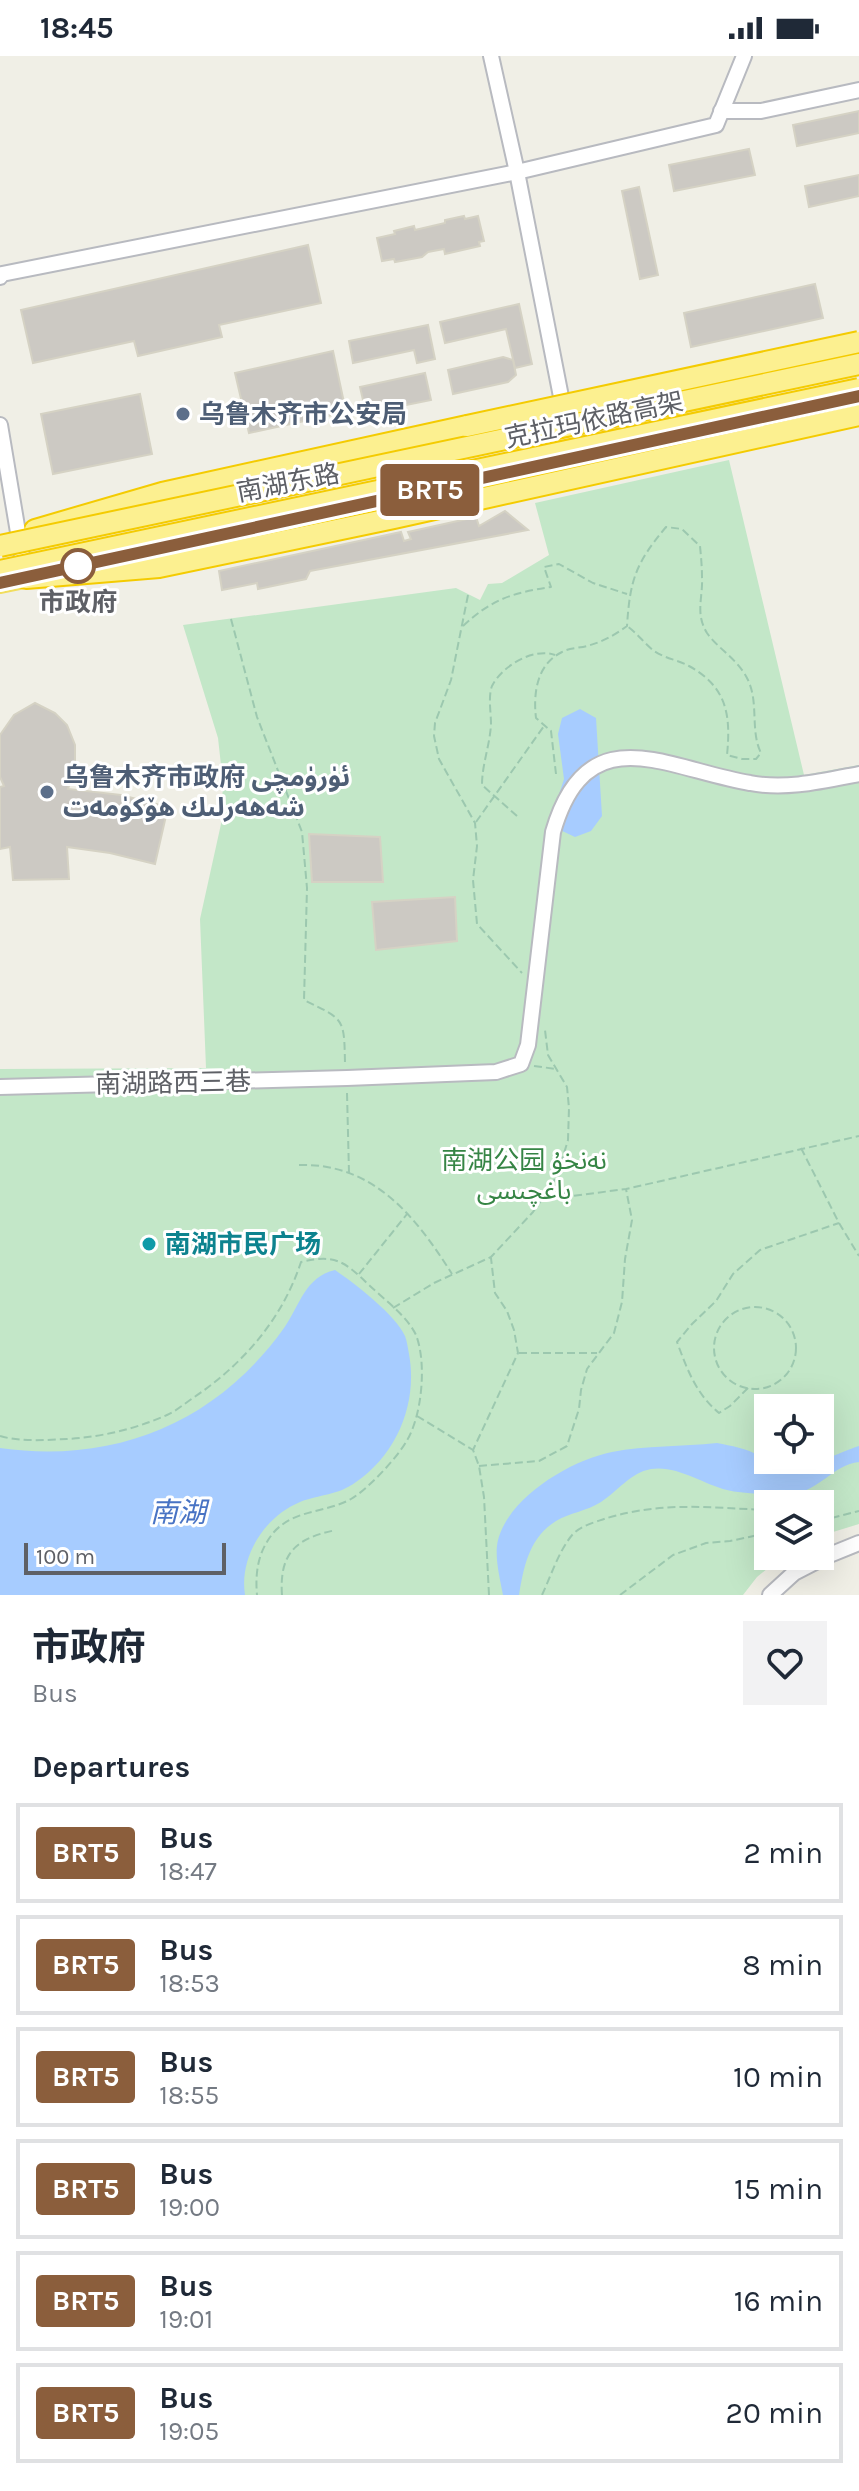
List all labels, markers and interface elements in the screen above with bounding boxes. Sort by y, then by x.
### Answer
text: 18:45 [40,10,114,46]
street label: 克拉玛依路高架 [502,386,686,454]
place label: 乌鲁木齐市公安局 [199,399,407,430]
marker: 乌鲁木齐市公安局 [174,405,192,423]
street label: 南湖东路 [234,458,342,508]
line badge: BRT5 [374,464,486,516]
text: BRT5 [396,473,464,506]
marker: 市政府 [61,549,95,583]
place label: 市政府 [39,587,117,618]
place label: 乌鲁木齐市政府 ئۈرۈمچى شەھەرلىك ھۆكۈمەت [63,762,350,823]
marker: 乌鲁木齐市政府 ئۈرۈمچى شەھەرلىك ھۆكۈمەت [38,783,56,801]
street label: 南湖路西三巷 [95,1066,251,1100]
park label: 南湖公园 نەنخۇ باغچىسى [441,1145,607,1207]
place label: 南湖市民广场 [165,1229,321,1260]
marker: 南湖市民广场 [140,1235,158,1253]
map controls [754,1394,834,1570]
button: locate [754,1394,834,1474]
button: layers [754,1490,834,1570]
water label: 南湖 [150,1496,210,1529]
scale bar [24,1539,226,1575]
text: 100 m [36,1544,95,1570]
button: heart [743,1621,827,1705]
text: 市政府 [32,1625,146,1670]
text: Bus [32,1678,78,1709]
text: Departures [32,1749,190,1785]
text: Bus [159,1820,213,1856]
text: 2 min [743,1835,823,1871]
text: BRT5 [52,1836,119,1869]
text: 18:47 [159,1856,217,1887]
text: Bus [159,1932,213,1968]
text: 8 min [742,1947,823,1983]
text: BRT5 [52,1948,119,1981]
text: 18:53 [159,1968,220,1999]
text: Bus [159,2044,213,2080]
text: 10 min [733,2059,823,2095]
text: BRT5 [52,2060,119,2093]
text: 18:55 [159,2080,219,2111]
text: Bus [159,2156,213,2192]
text: 15 min [734,2171,823,2207]
text: BRT5 [52,2172,119,2205]
text: 19:00 [159,2192,220,2223]
text: Bus [159,2268,213,2304]
text: 16 min [734,2283,823,2319]
text: BRT5 [52,2284,119,2317]
text: 19:01 [159,2304,213,2335]
text: Bus [159,2380,213,2416]
text: 20 min [726,2395,823,2431]
text: BRT5 [52,2396,119,2429]
text: 19:05 [159,2416,219,2447]

